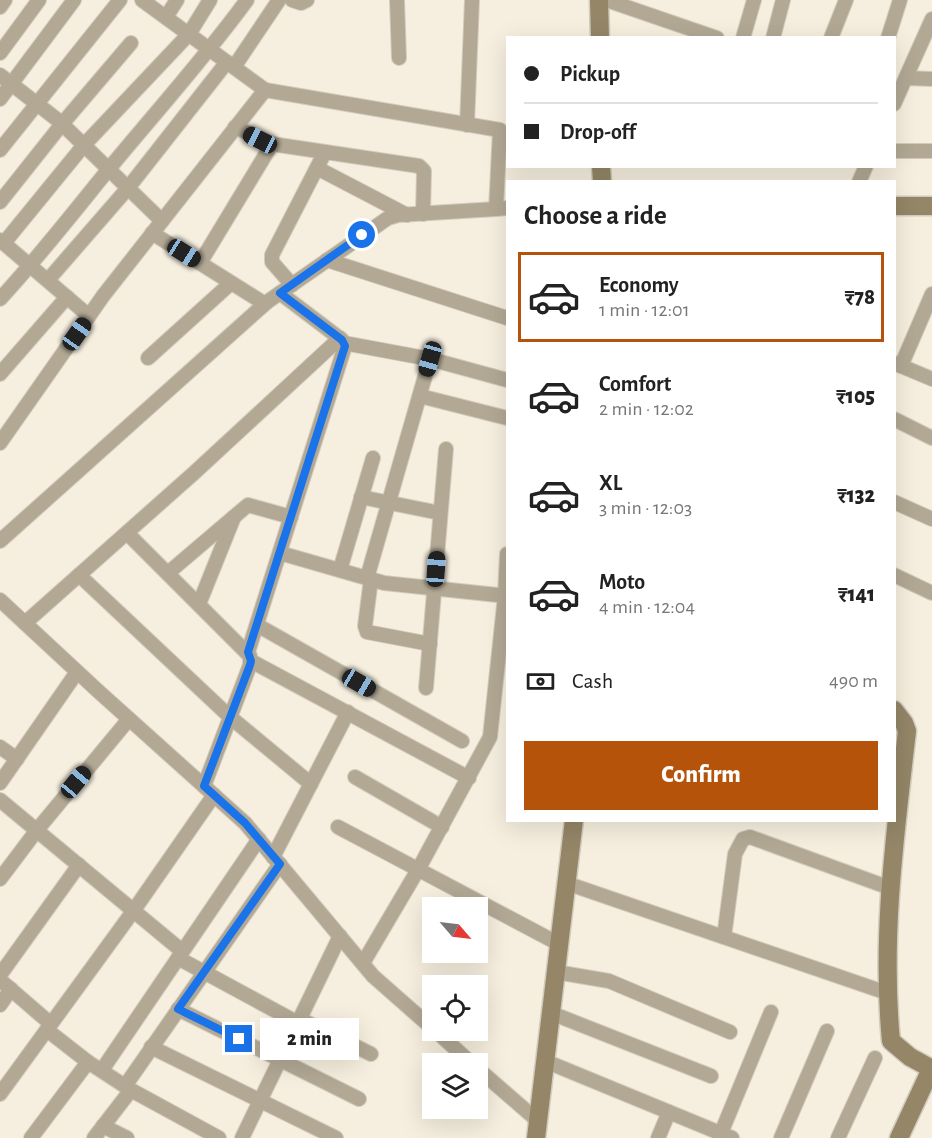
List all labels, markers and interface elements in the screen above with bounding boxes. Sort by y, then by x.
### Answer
text: Pickup [560,63,620,85]
text: Drop-off [560,121,636,143]
car [240,124,280,156]
text: Choose a ride [524,202,667,229]
route start [348,221,375,248]
car [164,236,204,270]
icon: car [527,270,581,324]
text: Economy [599,274,679,296]
text: ₹78 [845,286,875,308]
text: 1 min · 12:01 [599,300,690,320]
car [59,314,95,354]
car [416,339,444,379]
icon: car [527,369,581,423]
text: Comfort [599,373,671,395]
text: ₹105 [836,385,875,407]
text: 2 min · 12:02 [599,399,694,419]
icon: car [527,468,581,522]
text: XL [599,472,622,494]
text: ₹132 [837,484,875,506]
text: 3 min · 12:03 [599,498,692,518]
car [426,550,446,588]
icon: car [527,567,581,621]
text: Moto [599,571,645,593]
text: ₹141 [838,583,875,605]
text: 4 min · 12:04 [599,597,695,617]
icon: cash [524,665,557,698]
car [339,666,379,700]
text: Cash [572,670,613,692]
text: 490 m [829,671,878,691]
button: Confirm [524,741,878,810]
car [58,762,94,802]
north arrow [422,897,488,963]
map controls [422,897,488,1119]
button: locate [422,975,488,1041]
callout: 2 min [260,1018,359,1060]
route end [225,1025,252,1052]
text: 2 min [287,1029,332,1049]
button: layers [422,1053,488,1119]

